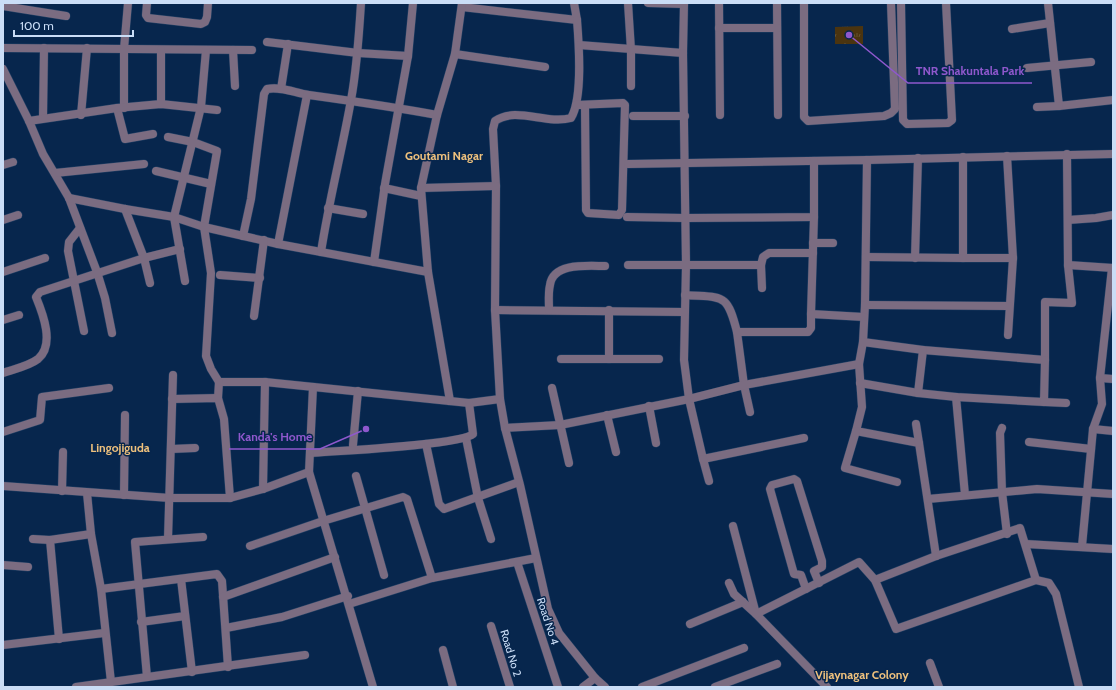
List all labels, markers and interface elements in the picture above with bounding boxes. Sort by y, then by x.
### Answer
scale bar [14,12,133,38]
text: 100 m [20,18,54,33]
callout: TNR Shakuntala Park [908,59,1032,83]
text: TNR Shakuntala Park [916,63,1024,78]
district label: Goutami Nagar [405,148,483,163]
callout: Kanda's Home [229,425,320,449]
text: Kanda's Home [238,429,312,444]
district label: Lingojiguda [90,440,150,455]
street label: Road No 4 [534,596,562,647]
street label: Road No 2 [497,628,525,678]
district label: Vijaynagar Colony [815,667,909,682]

